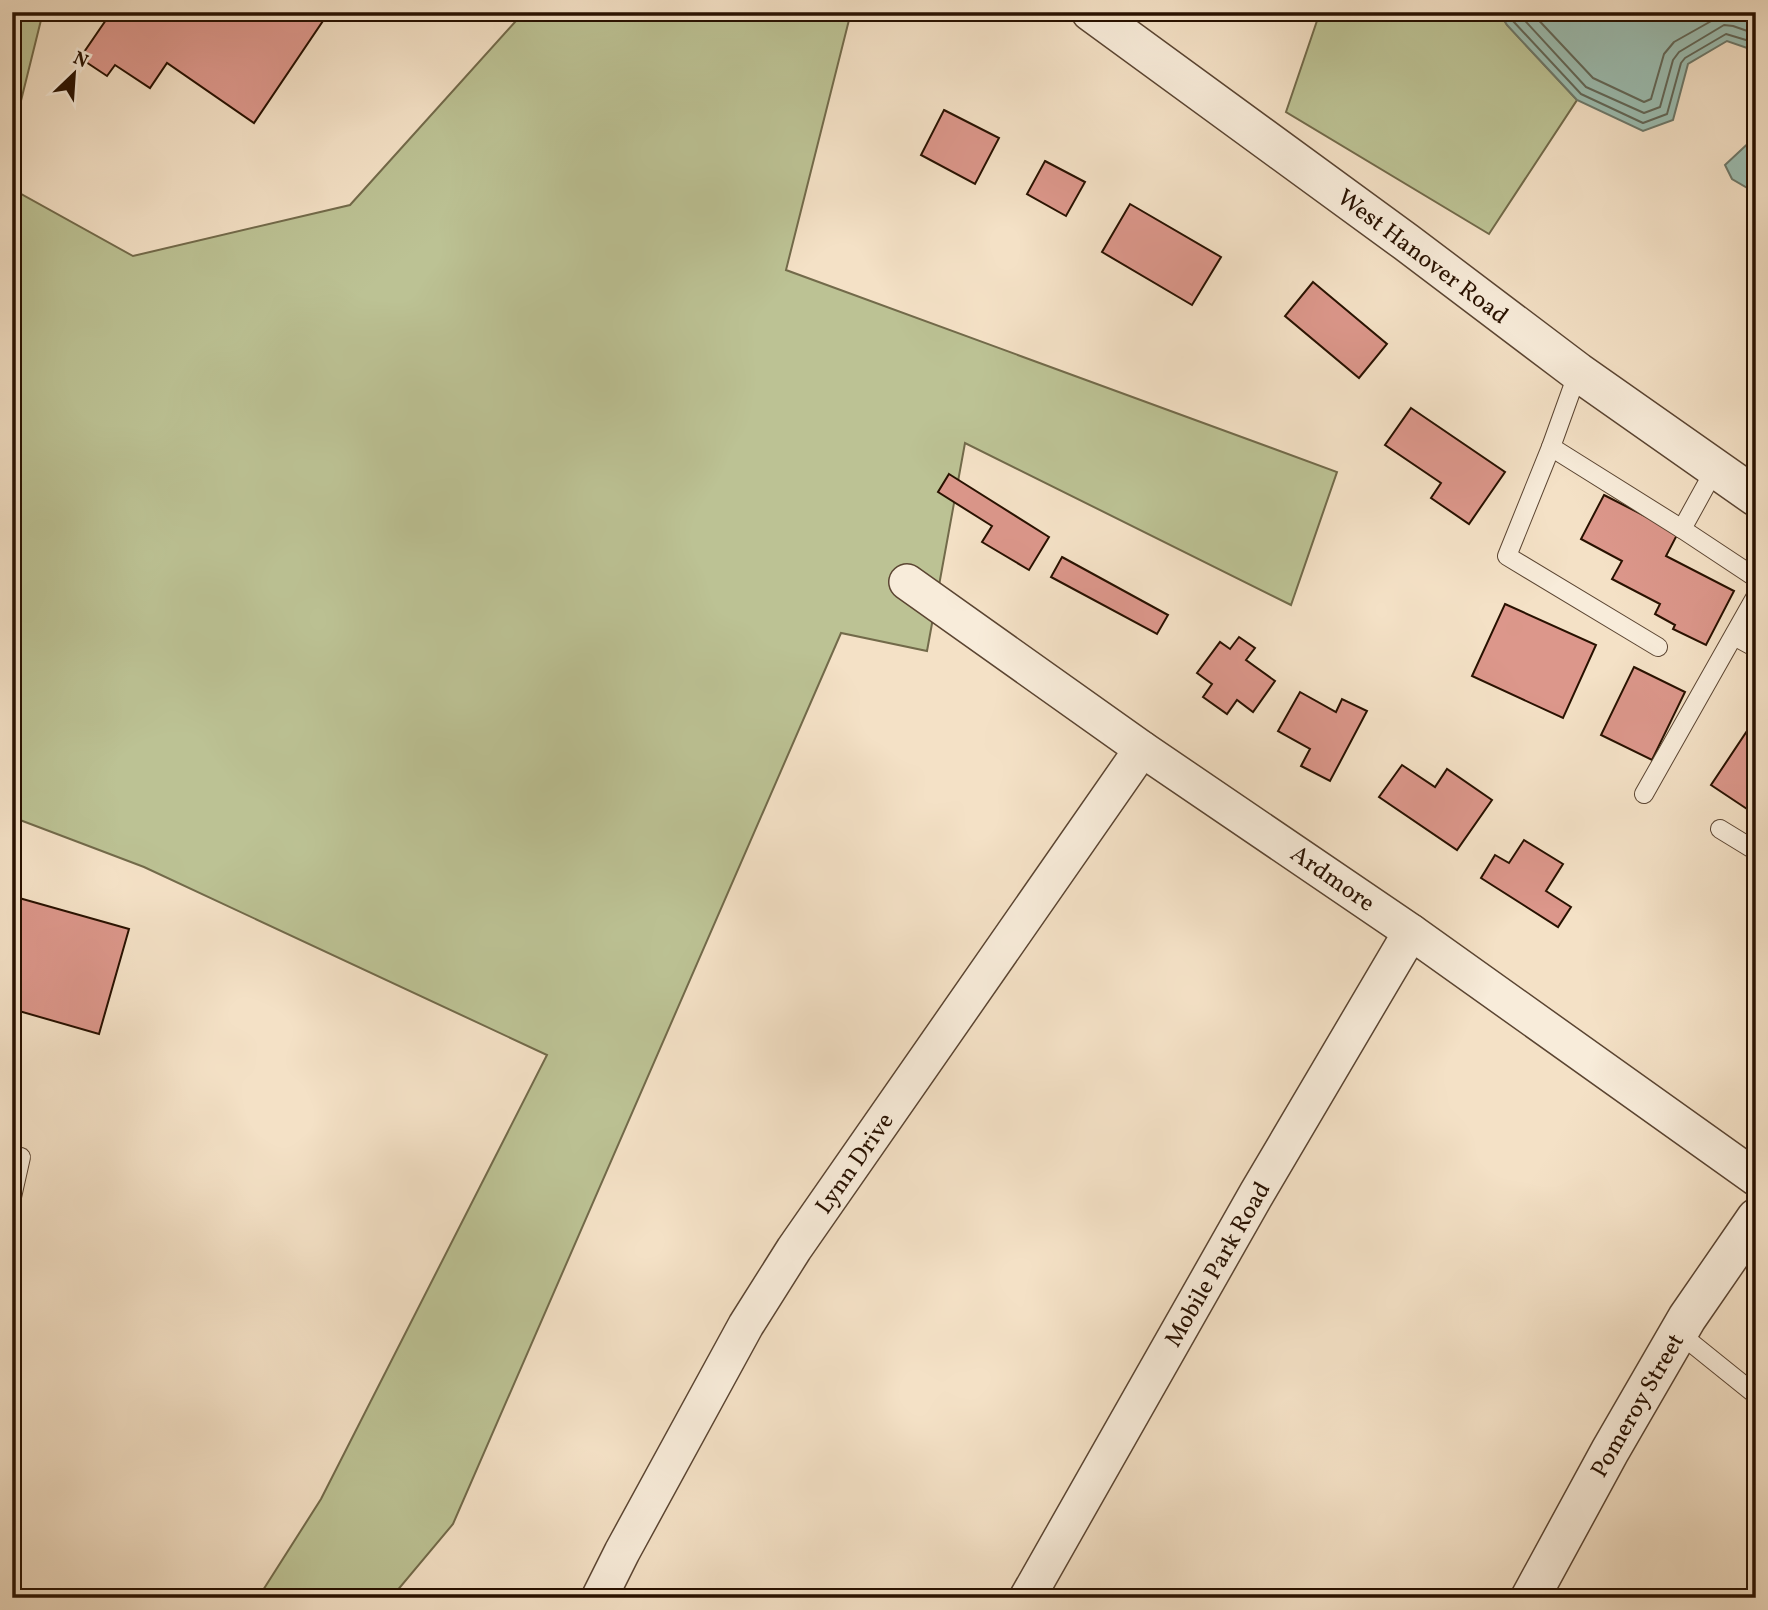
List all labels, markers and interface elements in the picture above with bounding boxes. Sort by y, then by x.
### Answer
north arrow [38,38,108,108]
text: N [69,46,92,75]
street label: West Hanover Road [1329,182,1515,333]
street label: Ardmore [1283,838,1381,921]
street label: Lynn Drive [808,1107,903,1222]
street label: Mobile Park Road [1157,1176,1280,1354]
street label: Pomeroy Street [1584,1328,1694,1484]

